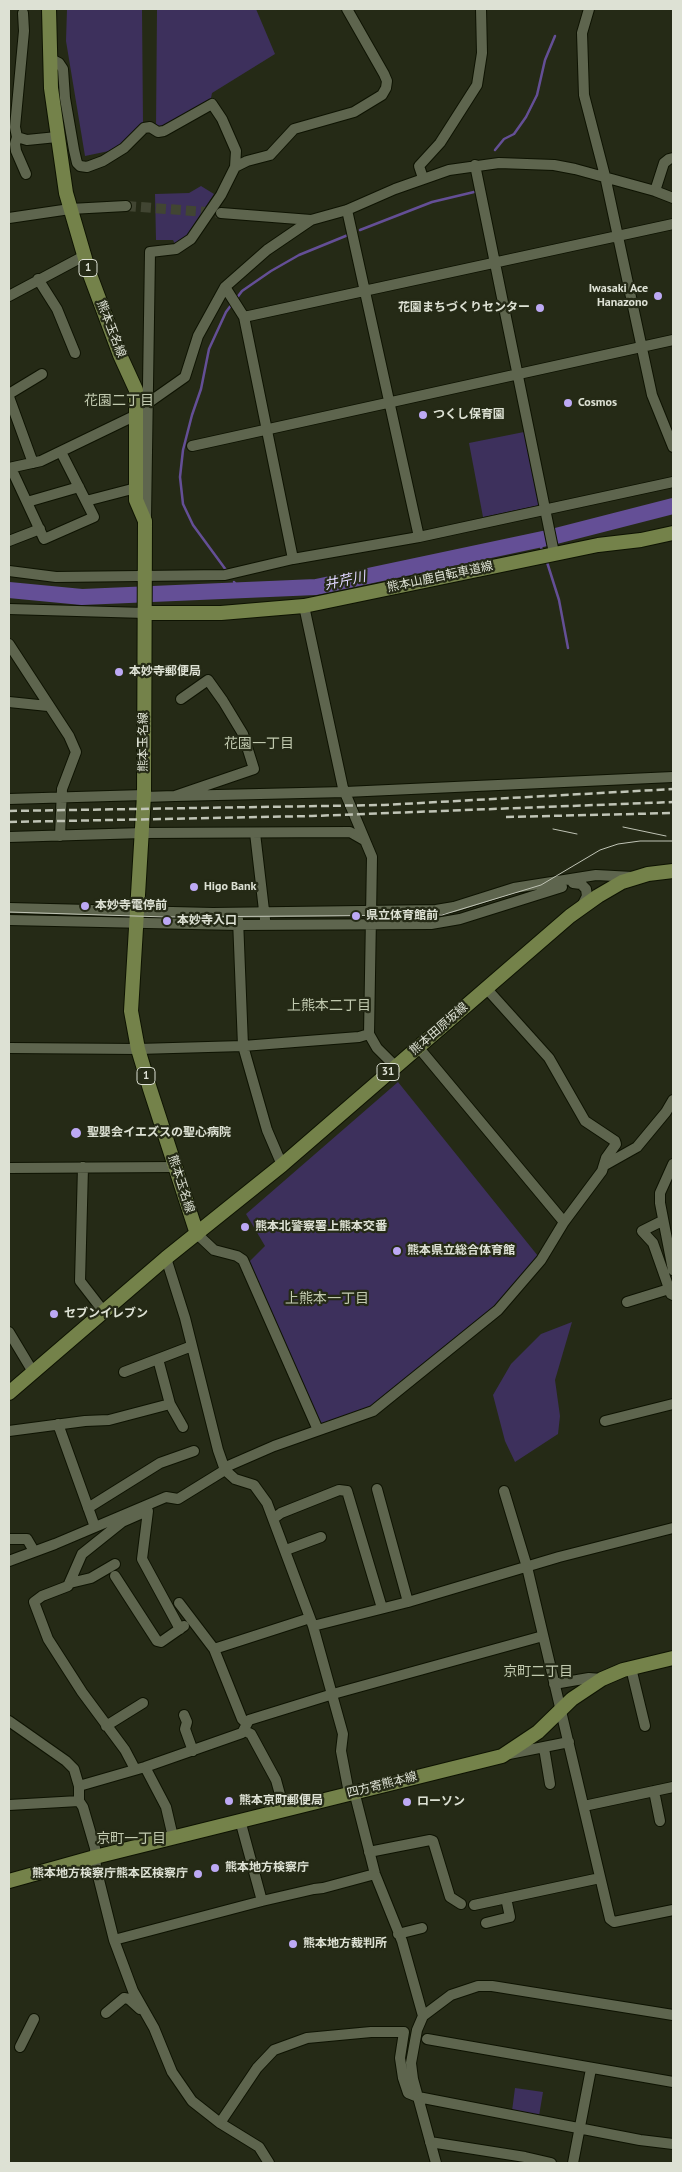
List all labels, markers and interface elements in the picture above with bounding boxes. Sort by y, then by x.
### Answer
road number: 1 [79,260,97,276]
place label: Iwasaki Ace Hanazono [589,282,648,310]
marker: Iwasaki Ace Hanazono [652,290,664,302]
street label: 熊本玉名線 [94,298,128,360]
place label: 花園まちづくりセンター [398,301,530,315]
marker: 花園まちづくりセンター [534,302,546,314]
district label: 花園二丁目 [84,393,154,409]
place label: Cosmos [578,396,617,410]
marker: Cosmos [562,397,574,409]
place label: つくし保育園 [433,408,505,422]
marker: つくし保育園 [417,409,429,421]
street label: 熊本山鹿自転車道線 [386,559,494,595]
water label: 井芹川 [323,568,367,594]
place label: 本妙寺郵便局 [129,665,201,679]
marker: 本妙寺郵便局 [113,666,125,678]
street label: 熊本玉名線 [137,712,151,772]
district label: 花園一丁目 [224,736,294,752]
place label: Higo Bank [204,880,256,894]
marker: Higo Bank [188,881,200,893]
place label: 本妙寺電停前 [95,899,167,913]
marker: 本妙寺電停前 [79,900,91,912]
place label: 県立体育館前 [366,909,438,923]
marker: 県立体育館前 [350,910,362,922]
place label: 本妙寺入口 [177,914,237,928]
marker: 本妙寺入口 [161,915,173,927]
district label: 上熊本二丁目 [287,998,371,1014]
street label: 熊本田原坂線 [407,1000,471,1058]
road number: 31 [377,1064,399,1080]
road number: 1 [137,1068,155,1084]
marker: 聖嬰会イエズスの聖心病院 [69,1126,83,1140]
place label: 聖嬰会イエズスの聖心病院 [87,1126,231,1140]
street label: 熊本玉名線 [165,1153,197,1215]
place label: 熊本北警察署上熊本交番 [255,1220,387,1234]
marker: 熊本北警察署上熊本交番 [239,1221,251,1233]
place label: 熊本県立総合体育館 [407,1244,515,1258]
marker: 熊本県立総合体育館 [391,1245,403,1257]
district label: 上熊本一丁目 [285,1291,369,1307]
place label: セブンイレブン [64,1307,148,1321]
marker: セブンイレブン [48,1308,60,1320]
district label: 京町二丁目 [503,1664,573,1680]
street label: 四方寄熊本線 [345,1769,419,1801]
place label: 熊本京町郵便局 [239,1794,323,1808]
marker: 熊本京町郵便局 [223,1795,235,1807]
place label: ローソン [417,1795,465,1809]
marker: ローソン [401,1796,413,1808]
district label: 京町一丁目 [96,1831,166,1847]
place label: 熊本地方検察庁 [225,1861,309,1875]
marker: 熊本地方検察庁 [209,1862,221,1874]
place label: 熊本地方検察庁熊本区検察庁 [32,1867,188,1881]
marker: 熊本地方検察庁熊本区検察庁 [192,1868,204,1880]
place label: 熊本地方裁判所 [303,1937,387,1951]
marker: 熊本地方裁判所 [287,1938,299,1950]

